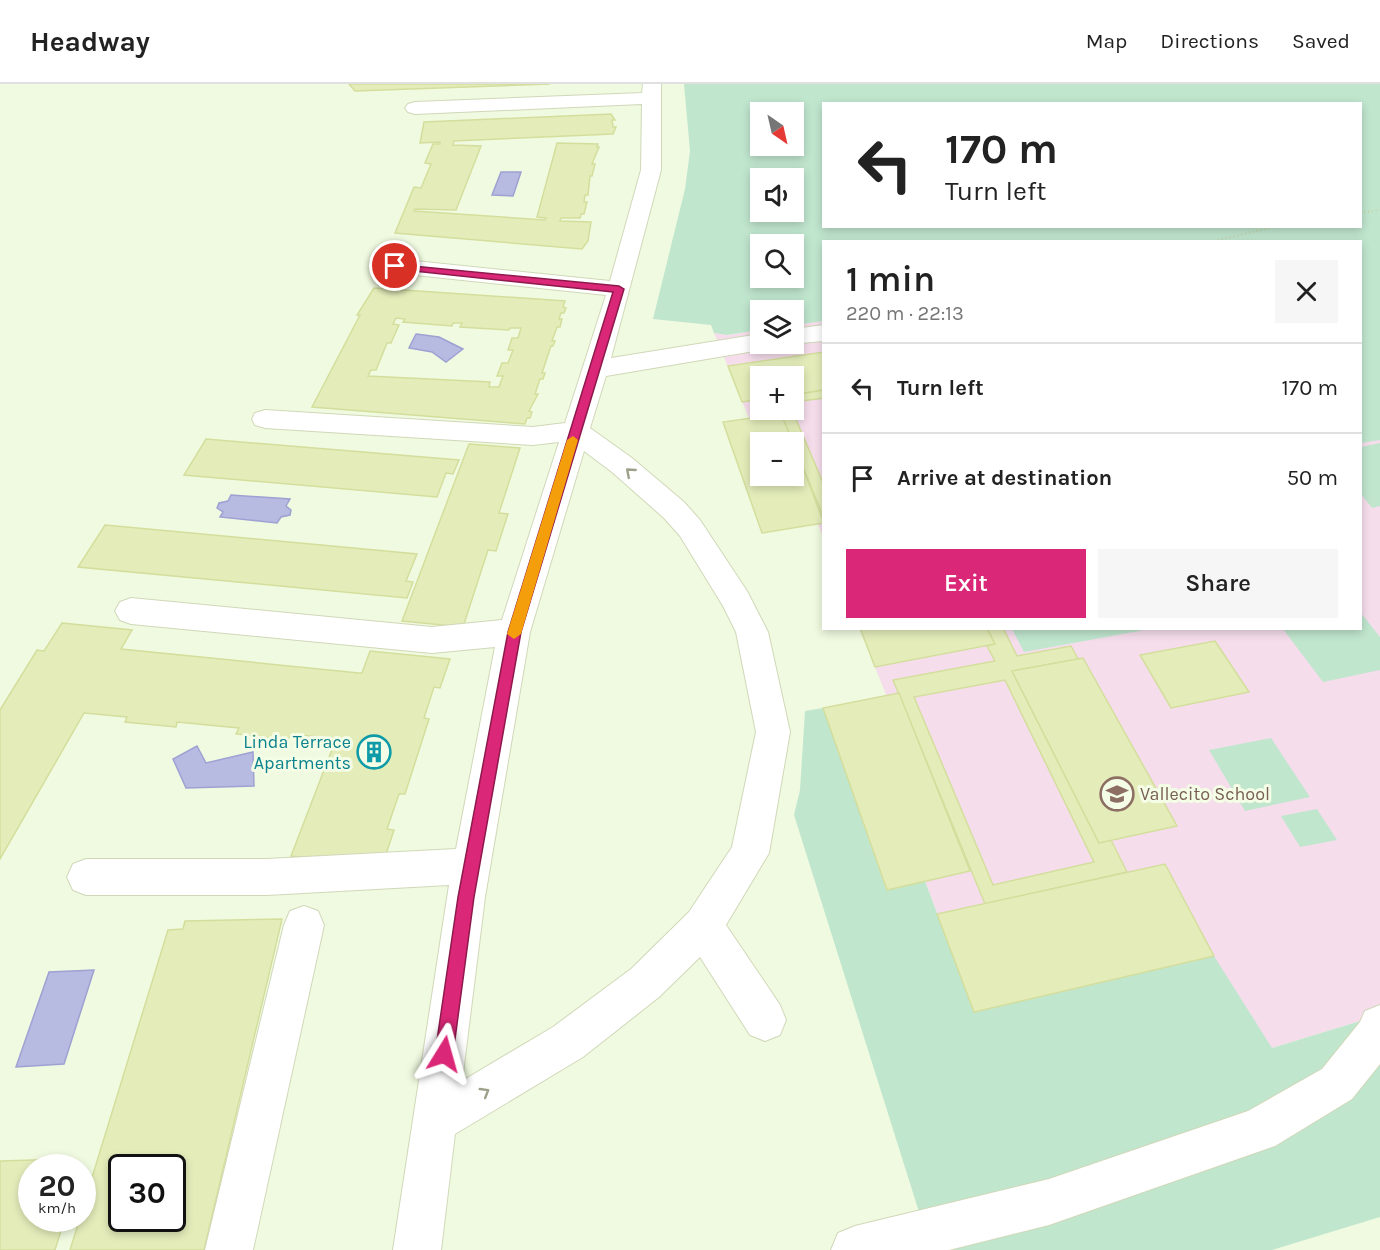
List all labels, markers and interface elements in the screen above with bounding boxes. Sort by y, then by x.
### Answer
text: Headway [30,25,150,58]
text: Map [1086,29,1127,53]
text: Directions [1160,29,1259,53]
text: Saved [1292,29,1350,53]
north arrow [750,102,804,156]
map controls [750,102,804,486]
text: 170 m [945,124,1058,174]
icon: left [846,126,924,204]
button: sound [750,168,804,222]
text: Turn left [945,175,1046,207]
button: search [750,234,804,288]
pin [369,240,420,291]
icon: arrive [378,249,411,282]
text: 1 min [846,258,935,300]
button: close [1275,260,1338,323]
button: layers [750,300,804,354]
text: 220 m · 22:13 [846,302,964,325]
button: + [750,366,804,420]
icon: left [846,372,879,405]
text: Turn left [897,375,984,401]
text: 170 m [1282,375,1338,401]
button: − [750,432,804,486]
icon: arrive [846,462,879,495]
text: Arrive at destination [897,465,1112,491]
text: 50 m [1287,465,1338,491]
one-way arrow [626,468,637,479]
button: Exit [846,549,1086,618]
button: Share [1098,549,1338,618]
place label: Linda Terrace Apartments [243,731,351,774]
building icon: Linda Terrace Apartments [356,734,392,770]
school or university icon: Vallecito School [1099,776,1135,812]
place label: Vallecito School [1140,783,1270,805]
position arrow [412,1022,476,1086]
one-way arrow [479,1088,489,1099]
speed limit sign: 30 [108,1154,186,1232]
text: 20 [38,1168,76,1204]
text: km/h [38,1199,76,1217]

